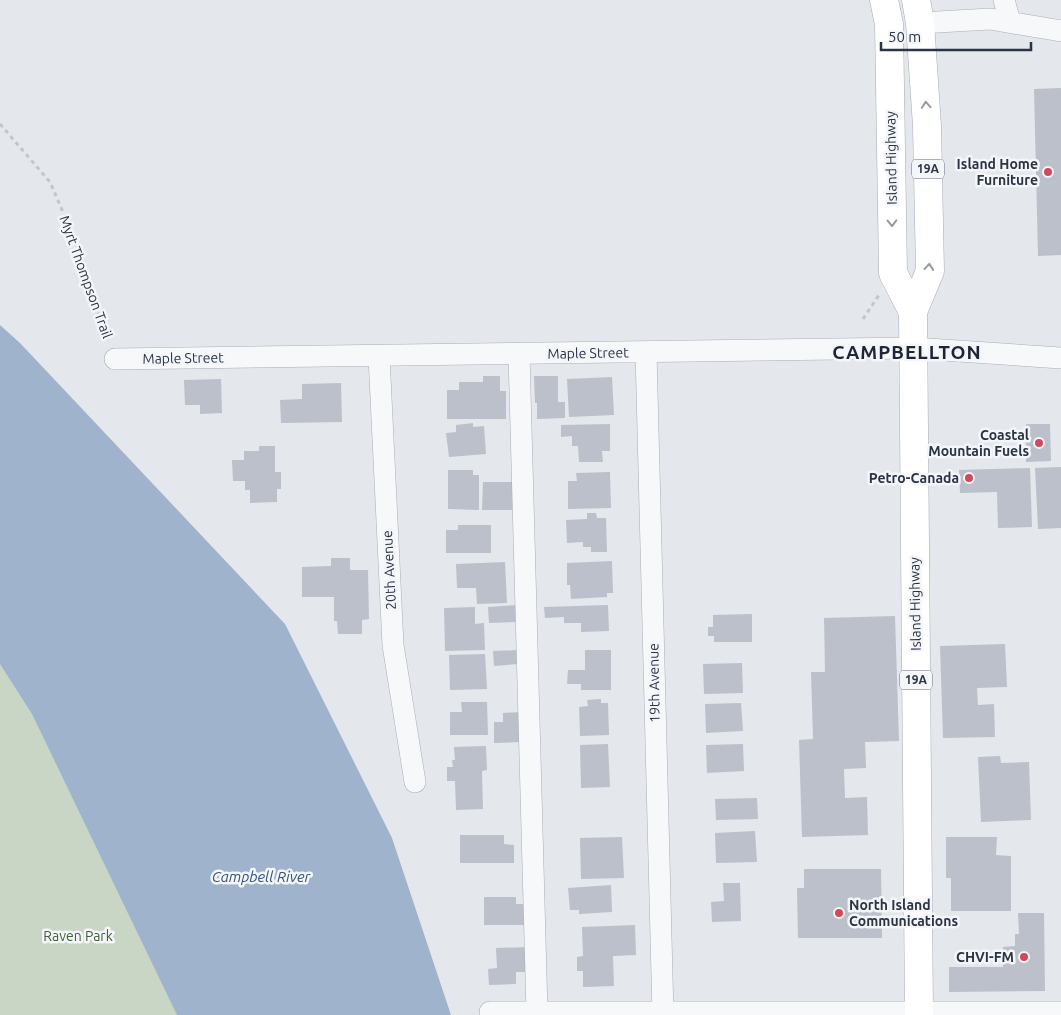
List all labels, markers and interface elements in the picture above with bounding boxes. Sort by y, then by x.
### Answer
scale bar [881,20,1031,52]
text: 50 m [888,28,921,45]
one-way arrow [920,100,931,108]
street label: Island Highway [882,111,900,205]
place label: Island Home Furniture [957,156,1038,188]
road number: 19A [912,160,944,178]
marker: Island Home Furniture [1042,166,1054,178]
street label: Myrt Thompson Trail [56,213,116,341]
one-way arrow [887,220,897,227]
one-way arrow [923,262,934,270]
district label: CAMPBELLTON [832,341,982,363]
street label: Maple Street [547,344,629,362]
street label: Maple Street [142,349,224,367]
place label: Coastal Mountain Fuels [928,427,1029,459]
marker: Coastal Mountain Fuels [1033,437,1045,449]
place label: Petro-Canada [869,470,959,486]
marker: Petro-Canada [963,472,975,484]
street label: 20th Avenue [379,530,399,610]
street label: Island Highway [906,557,924,651]
street label: 19th Avenue [645,643,663,723]
road number: 19A [900,670,932,690]
water label: Campbell River [212,868,312,885]
place label: North Island Communications [849,897,958,929]
marker: North Island Communications [833,907,845,919]
park label: Raven Park [43,928,113,944]
place label: CHVI-FM [956,949,1014,965]
marker: CHVI-FM [1018,951,1030,963]

